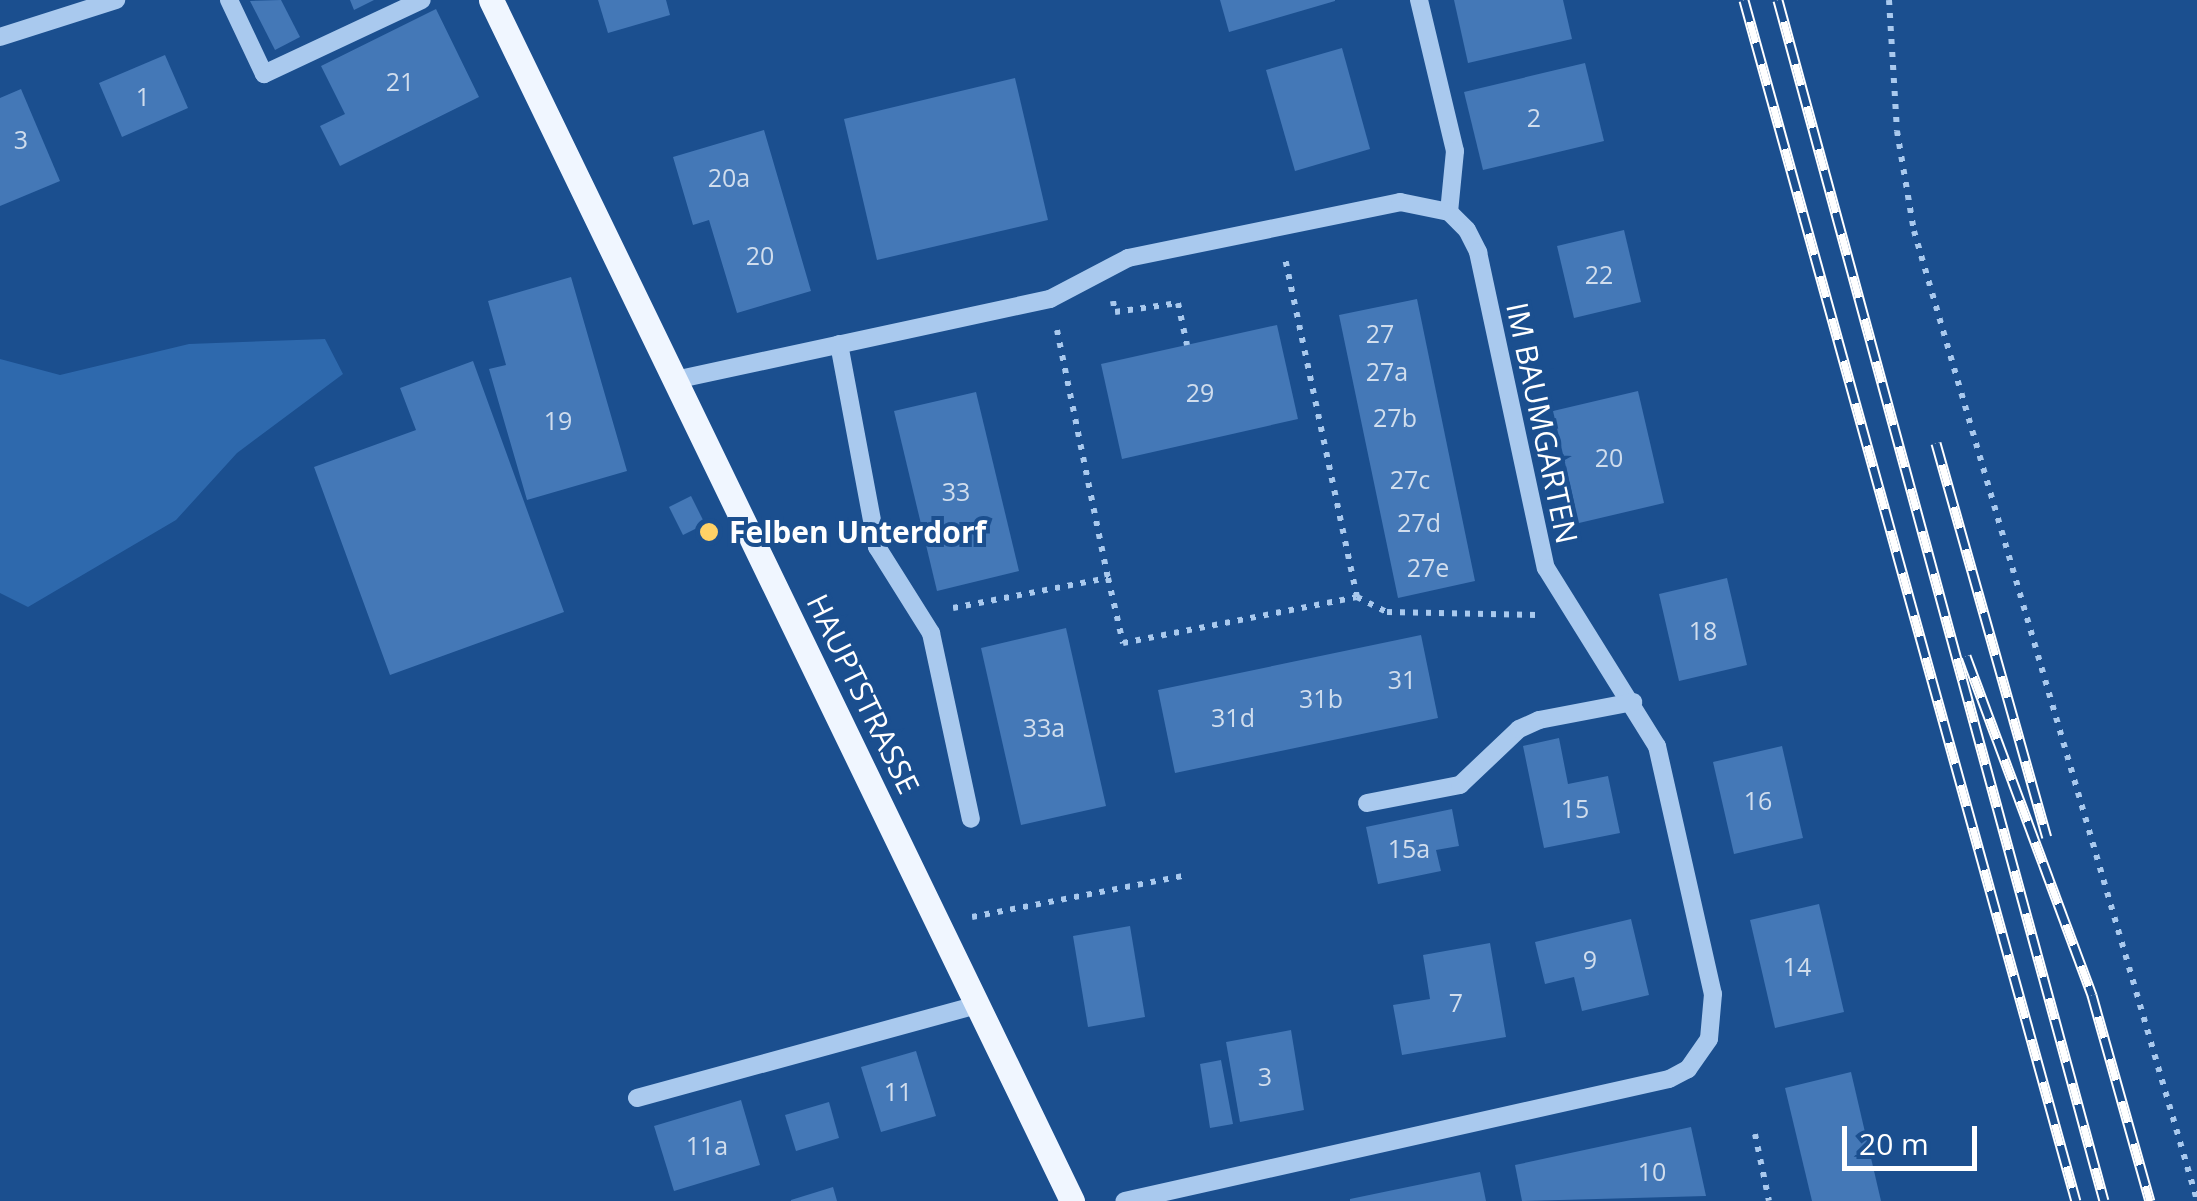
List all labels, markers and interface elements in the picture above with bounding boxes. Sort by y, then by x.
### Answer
house number: 21 [386,66,414,96]
house number: 1 [136,81,150,111]
house number: 2 [1527,102,1541,132]
house number: 3 [14,124,28,154]
house number: 20a [708,162,750,192]
house number: 20 [746,240,774,270]
house number: 22 [1585,259,1613,289]
street label: IM BAUMGARTEN [1499,299,1585,547]
house number: 27 [1366,318,1394,348]
house number: 27a [1366,356,1408,386]
house number: 29 [1186,377,1214,407]
house number: 27b [1373,402,1417,432]
house number: 19 [544,405,572,435]
house number: 20 [1595,442,1623,472]
house number: 27c [1390,464,1430,494]
house number: 33 [942,476,970,506]
house number: 27d [1397,507,1441,537]
place label: Felben Unterdorf [729,514,986,550]
marker: Felben Unterdorf [698,521,720,543]
house number: 27e [1407,552,1449,582]
street label: HAUPTSTRASSE [799,588,927,800]
house number: 18 [1689,615,1717,645]
house number: 31 [1388,664,1416,694]
house number: 31b [1299,683,1343,713]
house number: 31d [1211,702,1255,732]
house number: 33a [1023,712,1065,742]
house number: 16 [1744,785,1772,815]
house number: 15 [1561,793,1589,823]
house number: 15a [1388,833,1430,863]
house number: 9 [1583,944,1597,974]
house number: 14 [1783,951,1811,981]
house number: 7 [1449,987,1463,1017]
house number: 3 [1258,1061,1272,1091]
house number: 11 [884,1076,912,1106]
scale bar [1847,1106,1982,1168]
text: 20 m [1859,1123,1929,1164]
house number: 11a [686,1130,728,1160]
house number: 10 [1638,1156,1666,1186]

